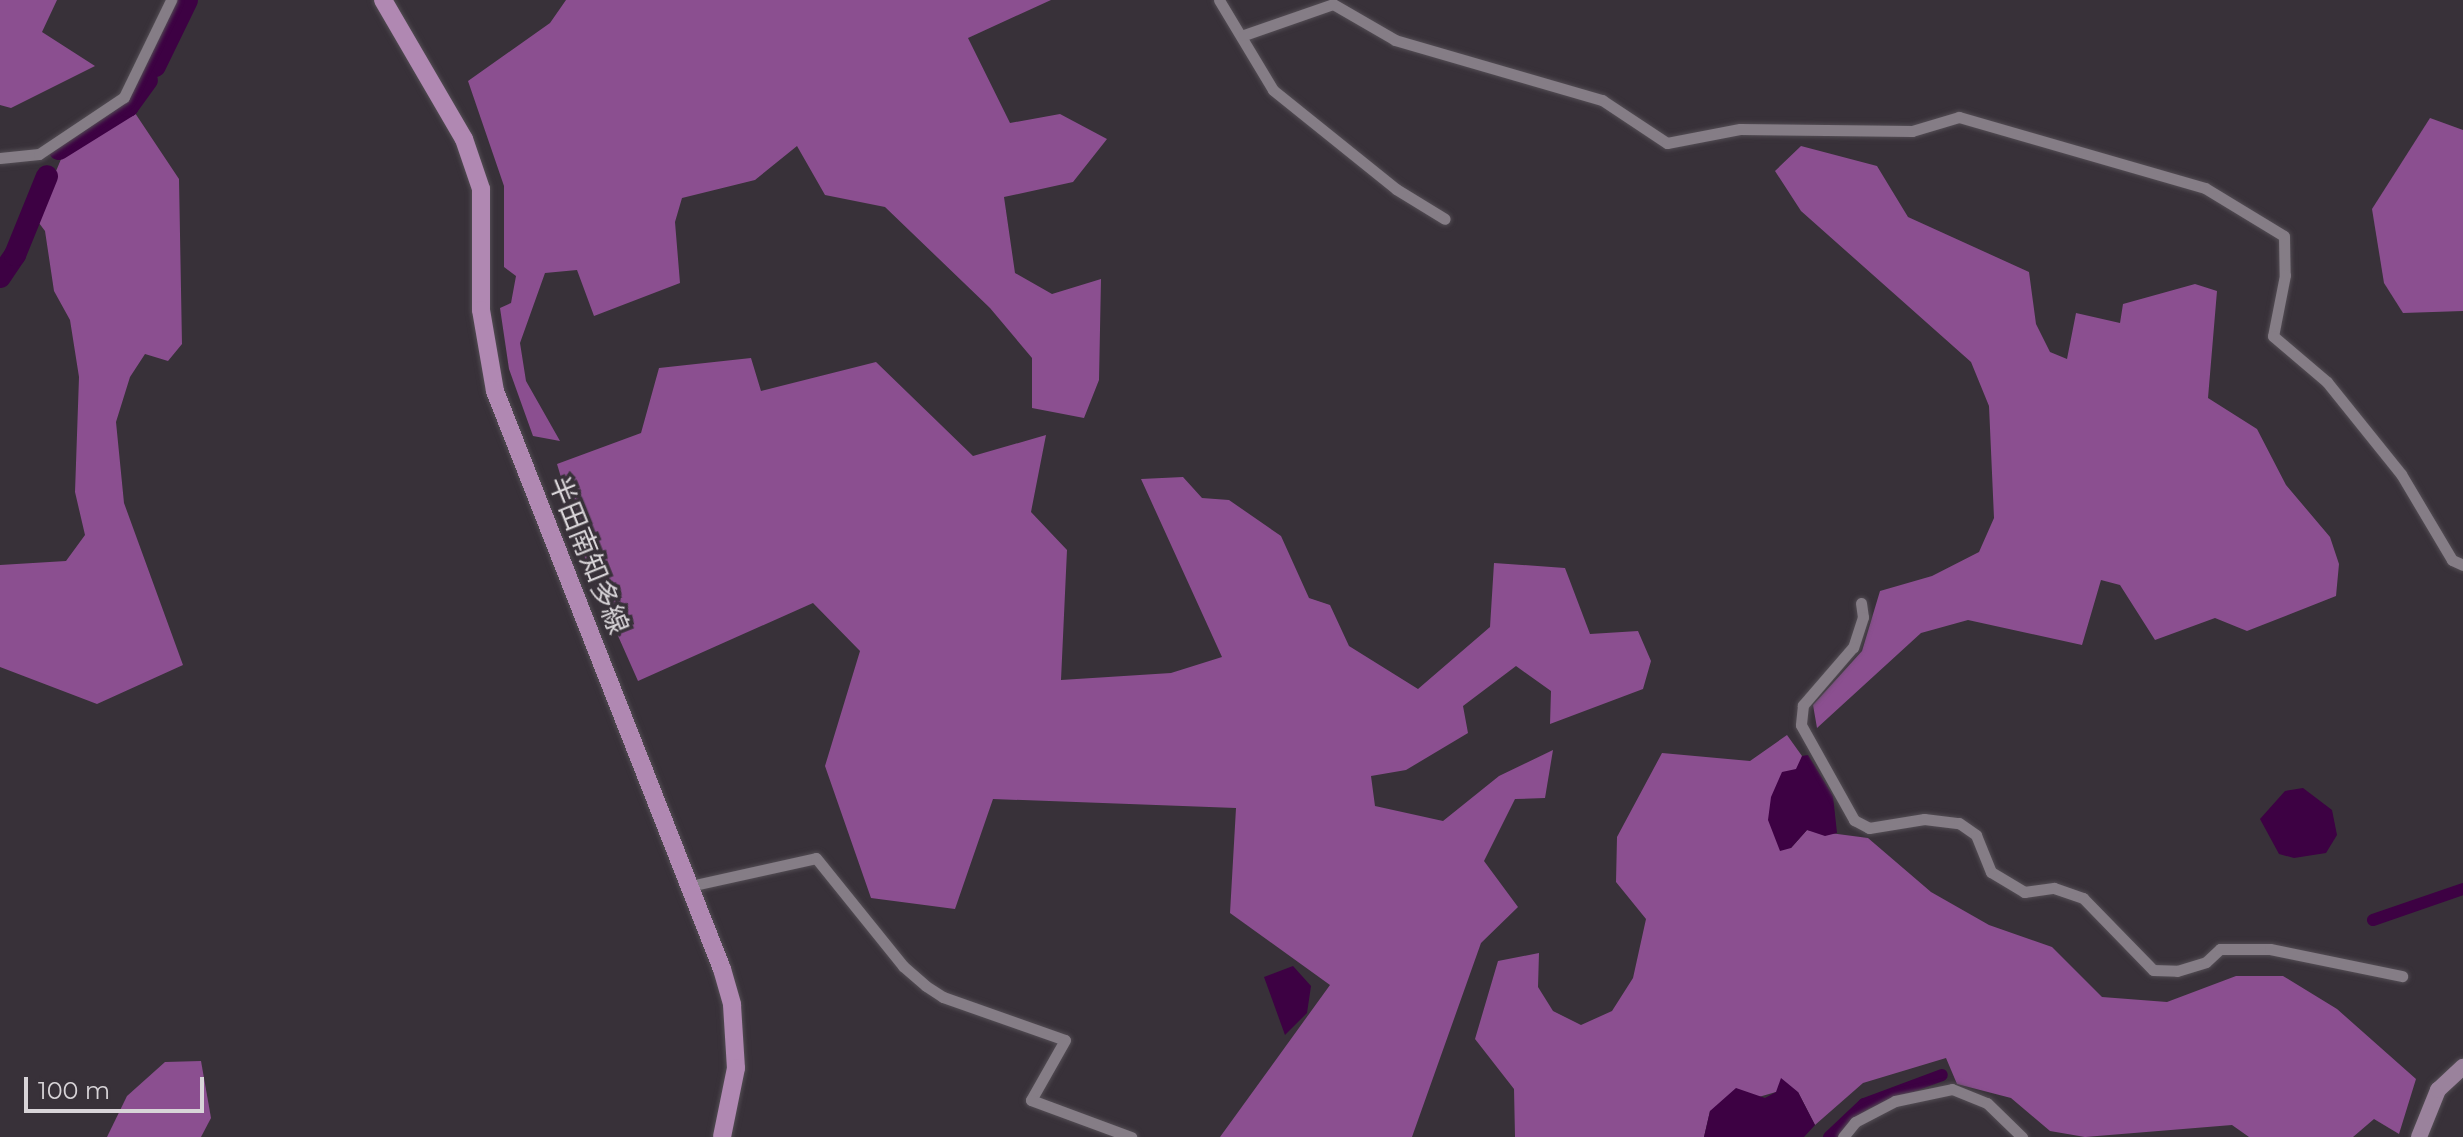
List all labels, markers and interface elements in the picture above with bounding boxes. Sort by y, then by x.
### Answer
street label: 半田南知多線 [542,471,636,639]
scale bar [28,1061,208,1111]
text: 100 m [38,1076,110,1105]

